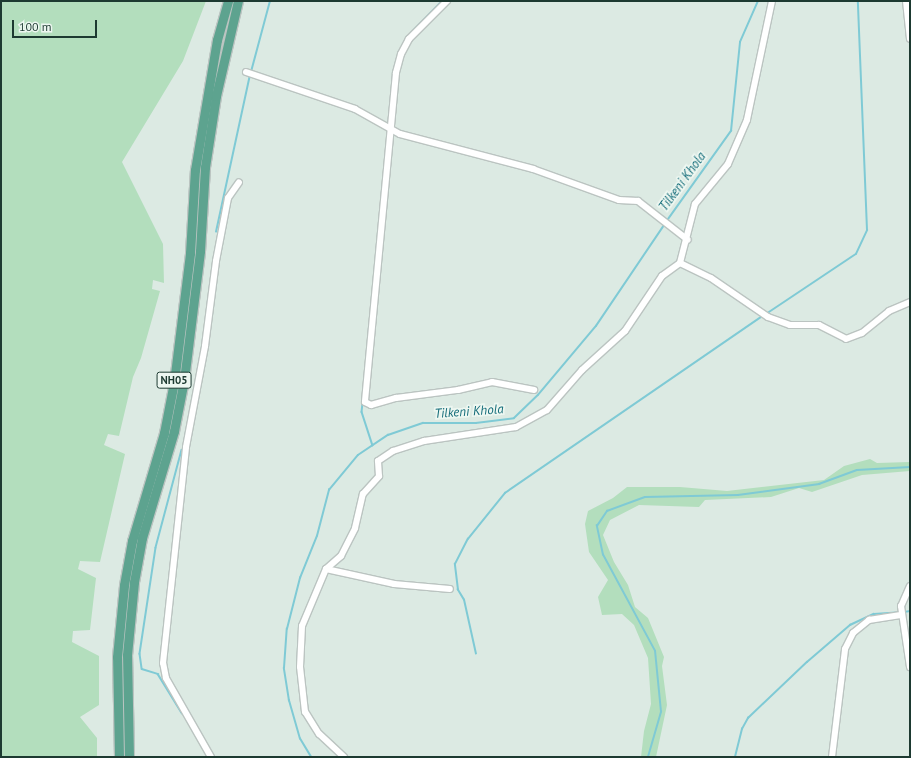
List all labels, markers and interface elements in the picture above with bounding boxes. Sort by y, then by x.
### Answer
scale bar [14,12,99,38]
text: 100 m [19,19,52,34]
water label: Tilkeni Khola [656,149,710,215]
road number: NH05 [156,371,192,389]
water label: Tilkeni Khola [434,402,504,422]

